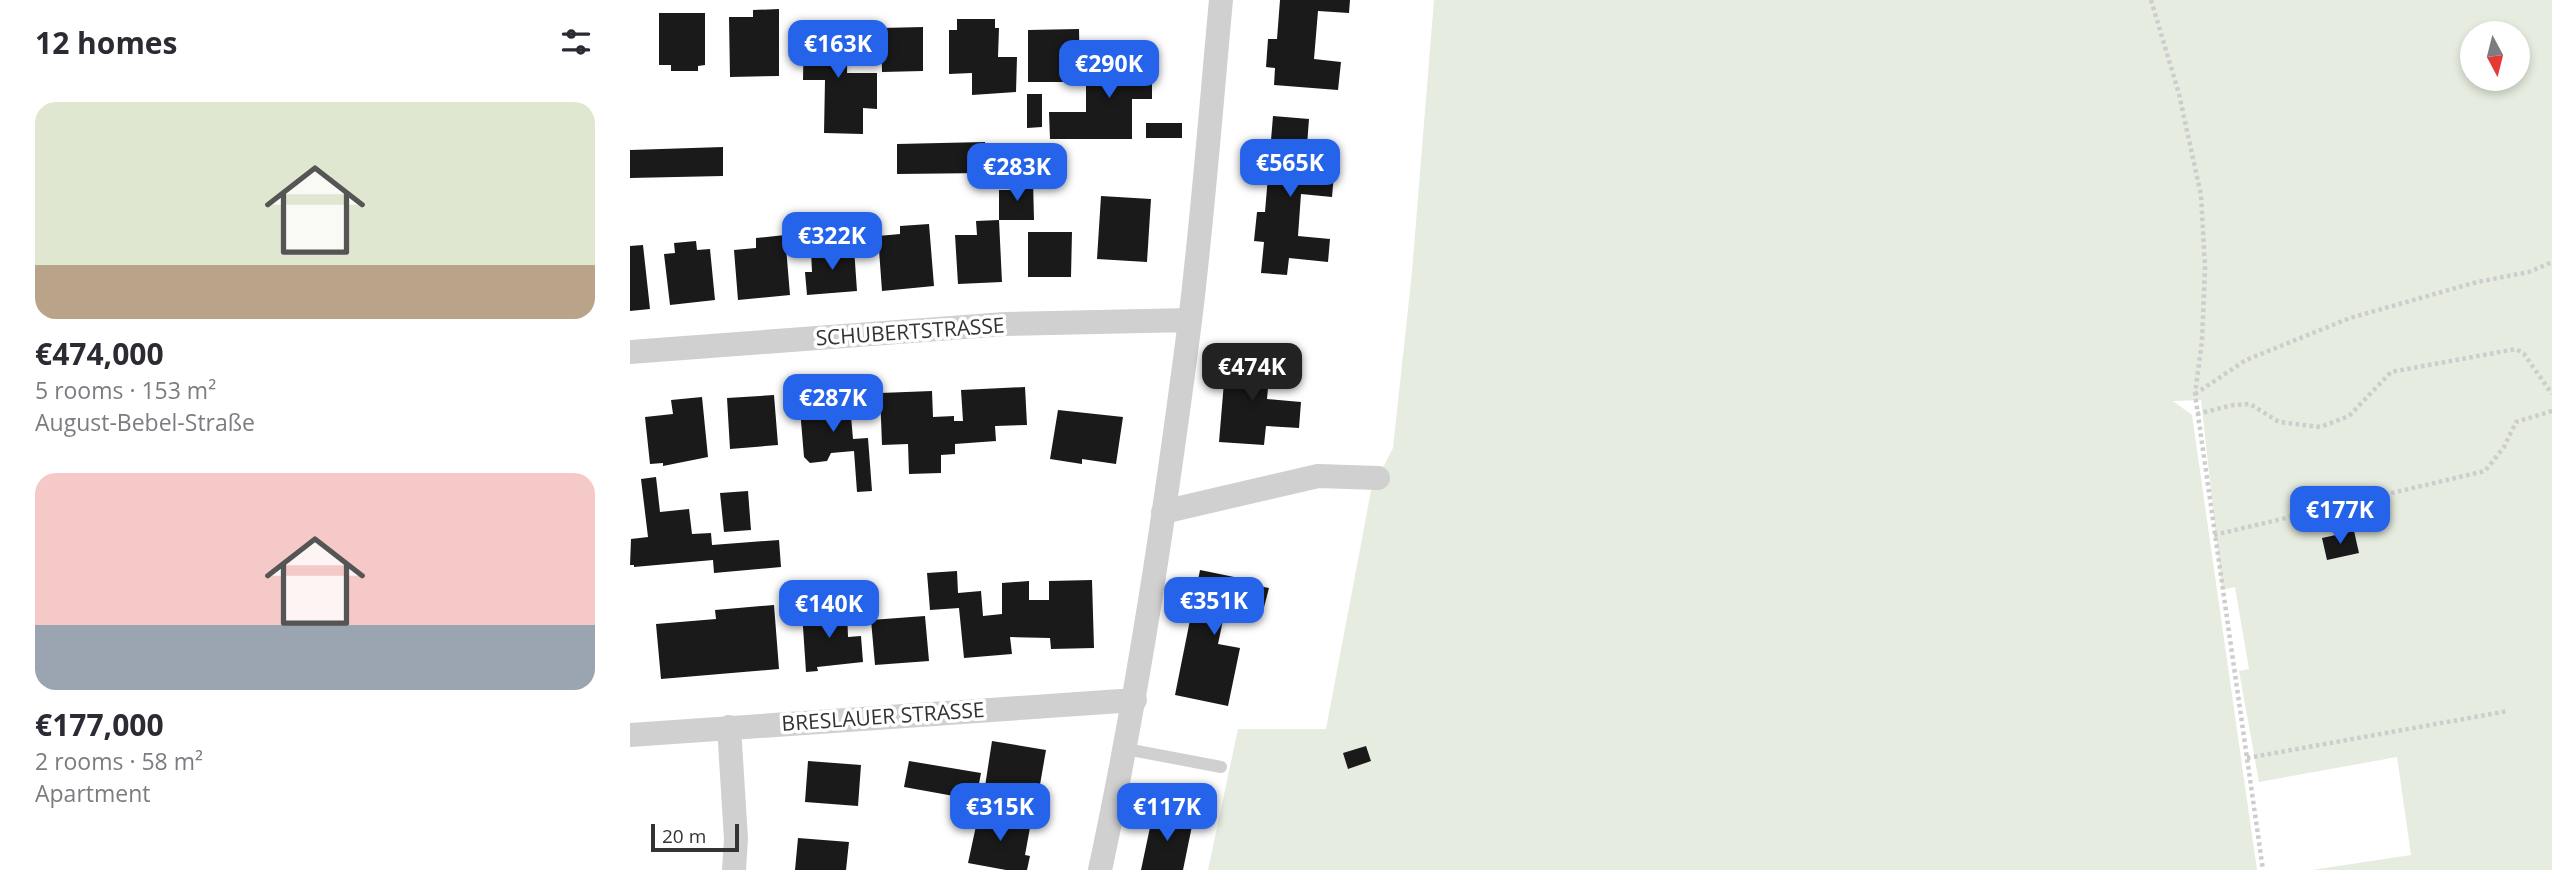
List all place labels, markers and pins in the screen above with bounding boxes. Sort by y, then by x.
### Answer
pin: €163K [789,20,887,80]
pin: €290K [1060,41,1158,100]
pin: €565K [1241,140,1339,199]
pin: €283K [968,144,1066,203]
pin: €322K [783,212,881,272]
pin: €474K [1203,344,1301,403]
pin: €287K [784,374,882,434]
pin: €177K [2291,486,2389,546]
pin: €351K [1165,578,1263,637]
pin: €140K [780,580,878,640]
pin: €315K [951,784,1049,843]
pin: €117K [1118,784,1216,843]

